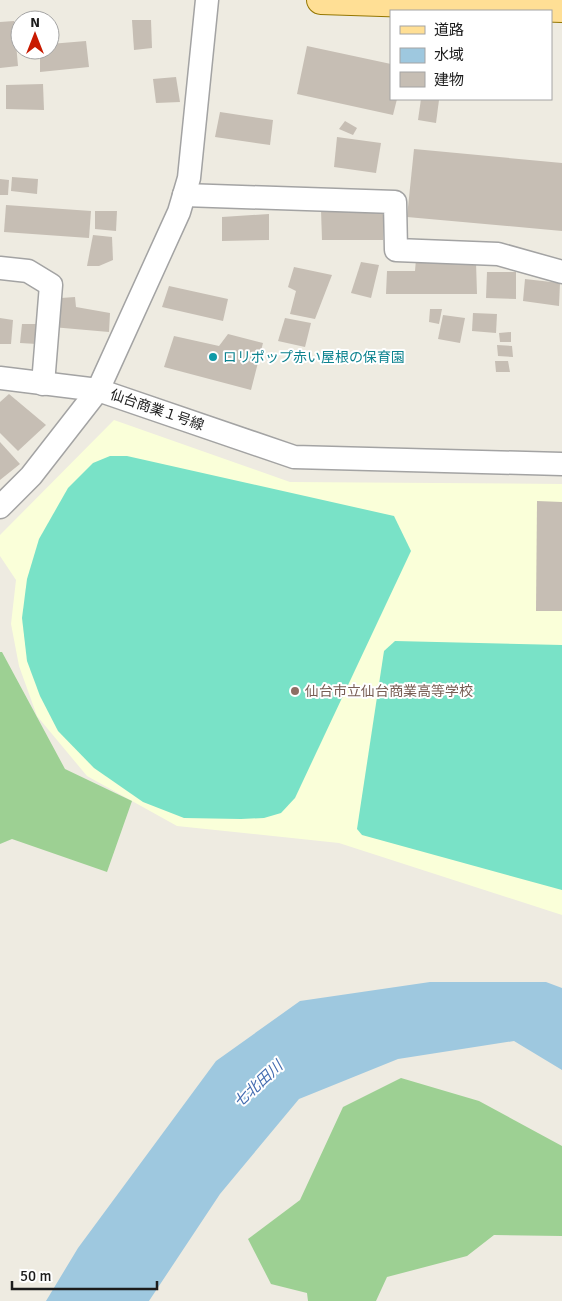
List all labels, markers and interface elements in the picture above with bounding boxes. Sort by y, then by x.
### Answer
north arrow [10,10,60,60]
legend [390,10,552,100]
text: N [30,14,40,31]
text: 道路 [434,21,464,39]
text: 水域 [434,46,464,64]
text: 建物 [434,71,464,89]
place label: ロリポップ赤い屋根の保育園 [223,349,405,366]
marker: ロリポップ赤い屋根の保育園 [207,351,219,363]
street label: 仙台商業１号線 [108,386,206,434]
place label: 仙台市立仙台商業高等学校 [305,683,473,700]
marker: 仙台市立仙台商業高等学校 [289,685,301,697]
water label: 七北田川 [230,1056,288,1111]
scale bar [12,1258,158,1290]
text: 50 m [20,1267,51,1285]

